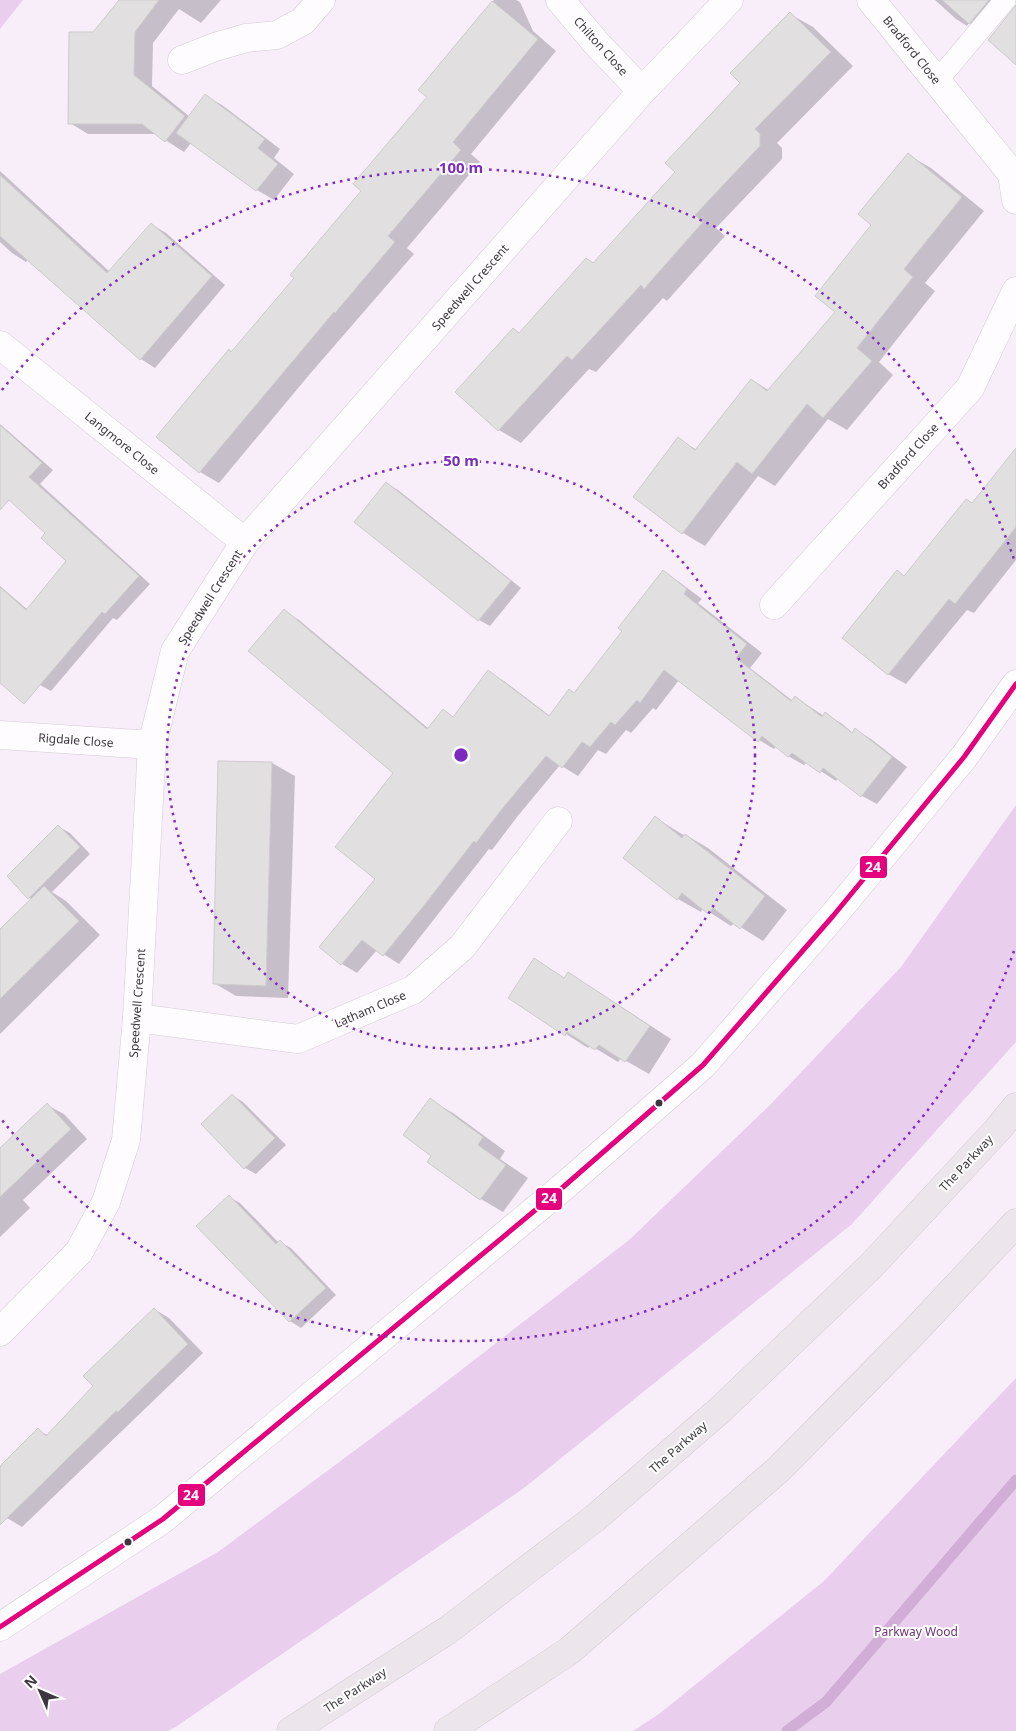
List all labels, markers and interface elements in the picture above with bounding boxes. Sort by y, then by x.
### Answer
street label: Bradford Close [879,12,945,88]
street label: Chilton Close [570,13,632,79]
text: 100 m [439,157,483,177]
street label: Speedwell Crescent [428,240,513,334]
street label: Langmore Close [81,408,163,478]
street label: Bradford Close [874,419,942,493]
text: 50 m [443,450,479,470]
street label: Speedwell Crescent [174,546,247,648]
street label: Rigdale Close [38,729,114,751]
centre of rings [452,746,470,764]
line badge: 24 [859,855,888,879]
text: 24 [865,857,881,876]
street label: Speedwell Crescent [125,947,149,1058]
street label: Latham Close [332,986,409,1032]
unlabelled marker [654,1098,664,1108]
street label: The Parkway [935,1130,997,1195]
line badge: 24 [535,1187,563,1211]
text: 24 [541,1188,557,1207]
street label: The Parkway [645,1417,711,1477]
line badge: 24 [177,1483,206,1507]
text: 24 [183,1485,199,1504]
unlabelled marker [123,1537,133,1547]
park label: Parkway Wood [874,1623,958,1640]
street label: The Parkway [320,1663,390,1717]
north arrow [15,1666,65,1716]
text: N [20,1671,41,1692]

